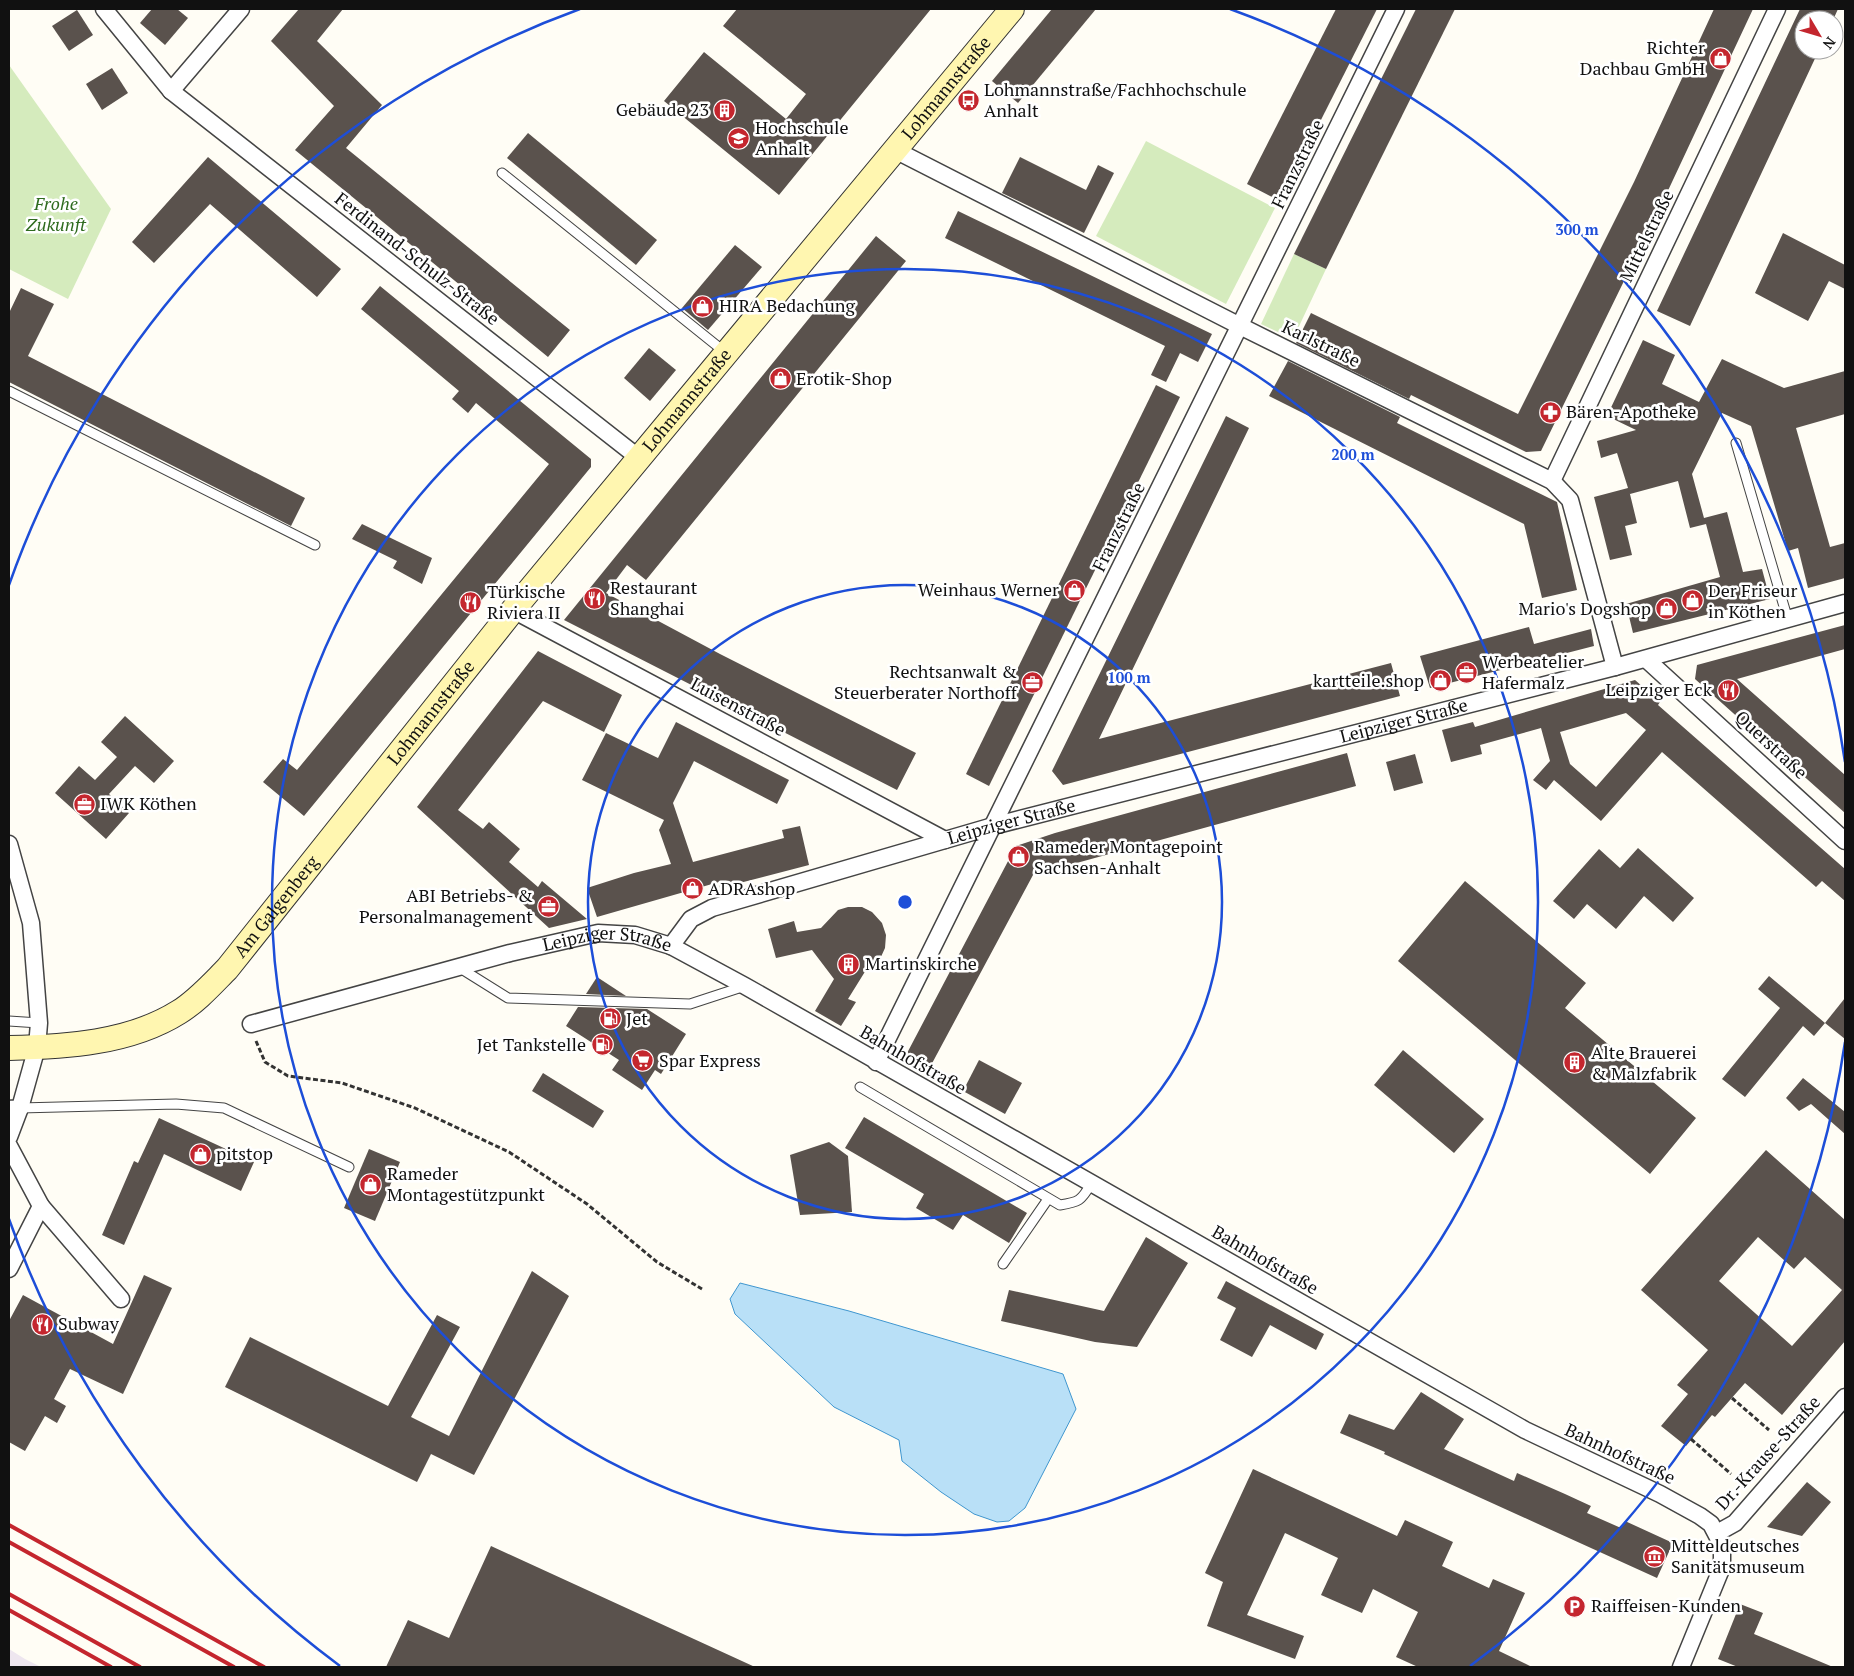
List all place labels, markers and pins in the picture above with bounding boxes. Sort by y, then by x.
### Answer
place label: Richter Dachbau GmbH [1580,35,1705,80]
shop icon: Richter Dachbau GmbH [1709,46,1733,70]
place label: Lohmannstraße/Fachhochschule Anhalt [984,77,1246,122]
bus stop icon: Lohmannstraße/Fachhochschule Anhalt [956,88,980,112]
place label: Gebäude 23 [616,97,709,121]
building icon: Gebäude 23 [713,98,737,122]
place label: Hochschule Anhalt [755,115,849,160]
school or university icon: Hochschule Anhalt [727,126,751,150]
place label: HIRA Bedachung [719,293,855,317]
shop icon: HIRA Bedachung [691,294,715,318]
place label: Erotik-Shop [796,366,892,390]
shop icon: Erotik-Shop [768,367,792,391]
place label: Bären-Apotheke [1566,399,1696,423]
pharmacy icon: Bären-Apotheke [1538,400,1562,424]
place label: Restaurant Shanghai [610,575,698,620]
place label: Weinhaus Werner [918,577,1059,601]
shop icon: Weinhaus Werner [1063,578,1087,602]
place label: Der Friseur in Köthen [1708,578,1797,623]
place label: Türkische Riviera II [487,579,565,624]
restaurant icon: Restaurant Shanghai [582,586,606,610]
shop icon: Der Friseur in Köthen [1680,589,1704,613]
restaurant icon: Türkische Riviera II [459,590,483,614]
place label: Mario's Dogshop [1518,596,1651,620]
shop icon: Mario's Dogshop [1655,597,1679,621]
place label: Werbeatelier Hafermalz [1482,649,1584,694]
place label: Rechtsanwalt & Steuerberater Northoff [834,659,1019,704]
office icon: Werbeatelier Hafermalz [1454,660,1478,684]
place label: kartteile.shop [1313,668,1424,692]
shop icon: kartteile.shop [1428,669,1452,693]
office icon: Rechtsanwalt & Steuerberater Northoff [1021,670,1045,694]
place label: Leipziger Eck [1606,677,1713,701]
restaurant icon: Leipziger Eck [1716,678,1740,702]
place label: IWK Köthen [100,791,197,815]
office icon: IWK Köthen [72,792,96,816]
place label: Rameder Montagepoint Sachsen-Anhalt [1034,834,1223,879]
shop icon: Rameder Montagepoint Sachsen-Anhalt [1006,845,1030,869]
place label: ADRAshop [708,876,795,900]
shop icon: ADRAshop [680,877,704,901]
place label: ABI Betriebs- & Personalmanagement [359,883,533,928]
centre of rings [896,893,914,911]
office icon: ABI Betriebs- & Personalmanagement [537,894,561,918]
place label: Martinskirche [865,951,977,975]
building icon: Martinskirche [837,952,861,976]
place label: Jet [626,1006,648,1030]
fuel station icon: Jet [598,1007,622,1031]
place label: Jet Tankstelle [477,1032,586,1056]
fuel station icon: Jet Tankstelle [590,1033,614,1057]
place label: Alte Brauerei & Malzfabrik [1591,1040,1697,1085]
place label: Spar Express [659,1048,761,1072]
supermarket icon: Spar Express [631,1049,655,1073]
building icon: Alte Brauerei & Malzfabrik [1563,1051,1587,1075]
place label: pitstop [216,1141,273,1165]
shop icon: pitstop [188,1142,212,1166]
place label: Rameder Montagestützpunkt [387,1161,545,1206]
shop icon: Rameder Montagestützpunkt [359,1172,383,1196]
place label: Subway [58,1311,120,1335]
restaurant icon: Subway [30,1312,54,1336]
place label: Mitteldeutsches Sanitätsmuseum [1671,1533,1805,1578]
museum icon: Mitteldeutsches Sanitätsmuseum [1643,1544,1667,1568]
place label: Raiffeisen-Kunden [1591,1593,1741,1617]
parking icon: Raiffeisen-Kunden [1563,1594,1587,1618]

